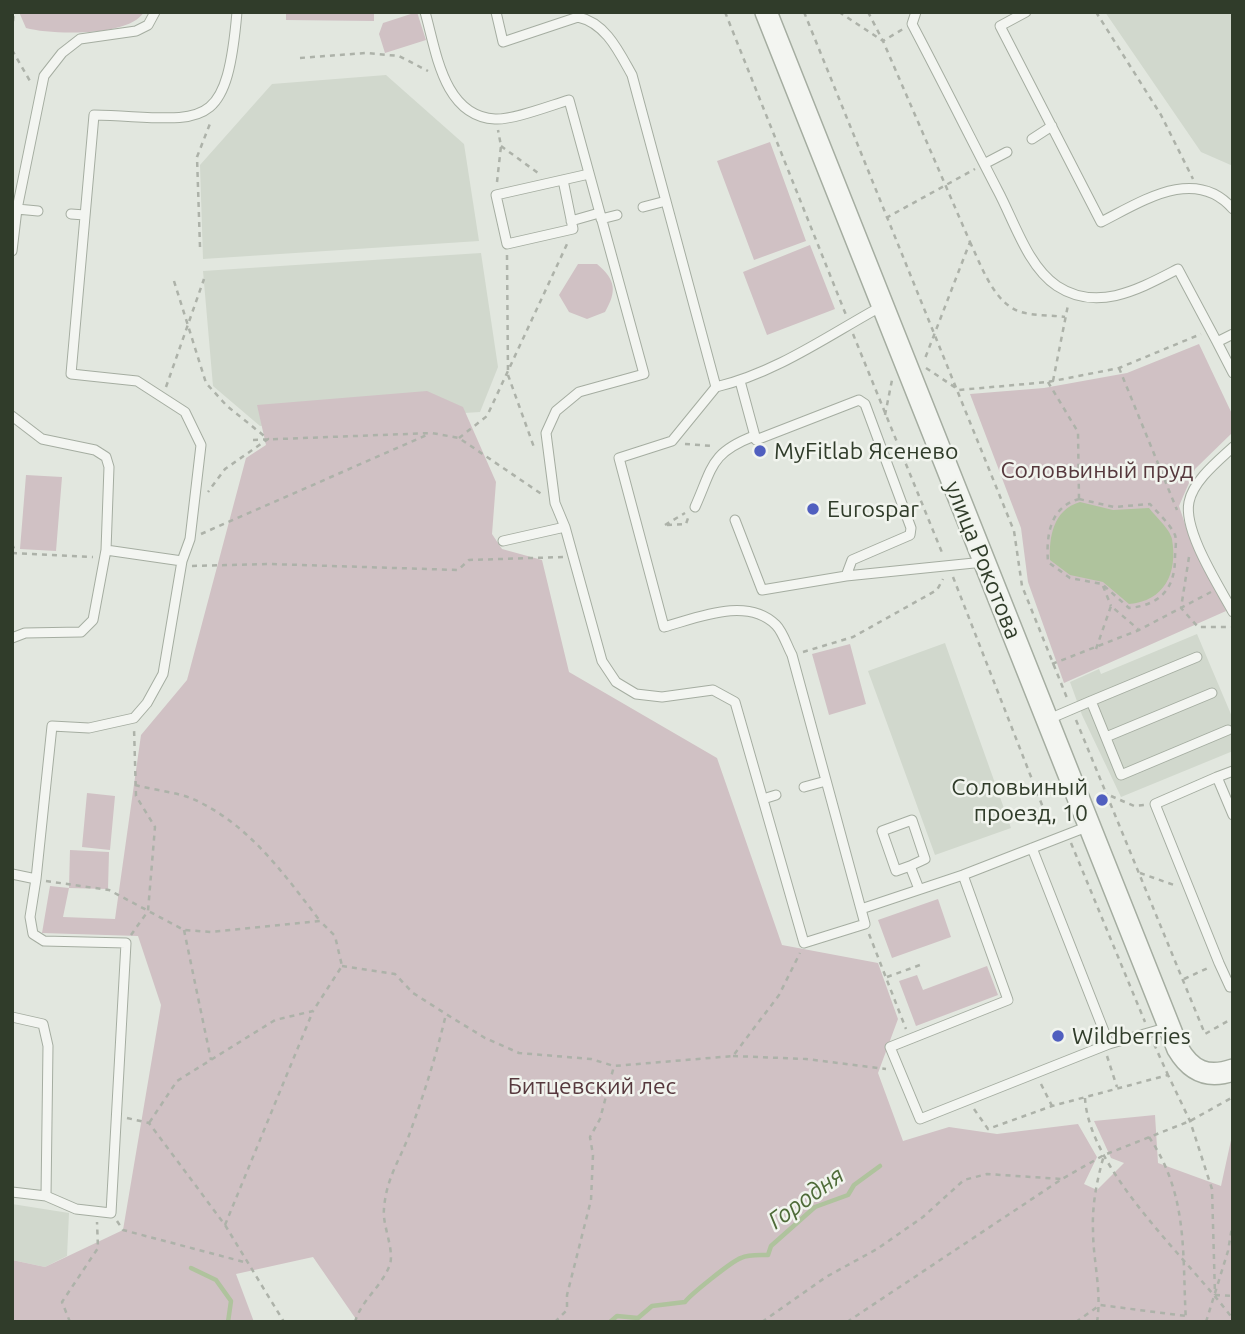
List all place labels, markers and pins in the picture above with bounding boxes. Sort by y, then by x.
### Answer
place label: MyFitlab Ясенево [774,437,958,465]
marker: MyFitlab Ясенево [752,443,768,459]
place label: Eurospar [827,495,919,523]
marker: Eurospar [805,501,821,517]
place label: Соловьиный проезд, 10 [951,773,1088,827]
marker: Соловьиный проезд, 10 [1094,792,1110,808]
place label: Wildberries [1072,1022,1191,1050]
marker: Wildberries [1050,1028,1066,1044]

